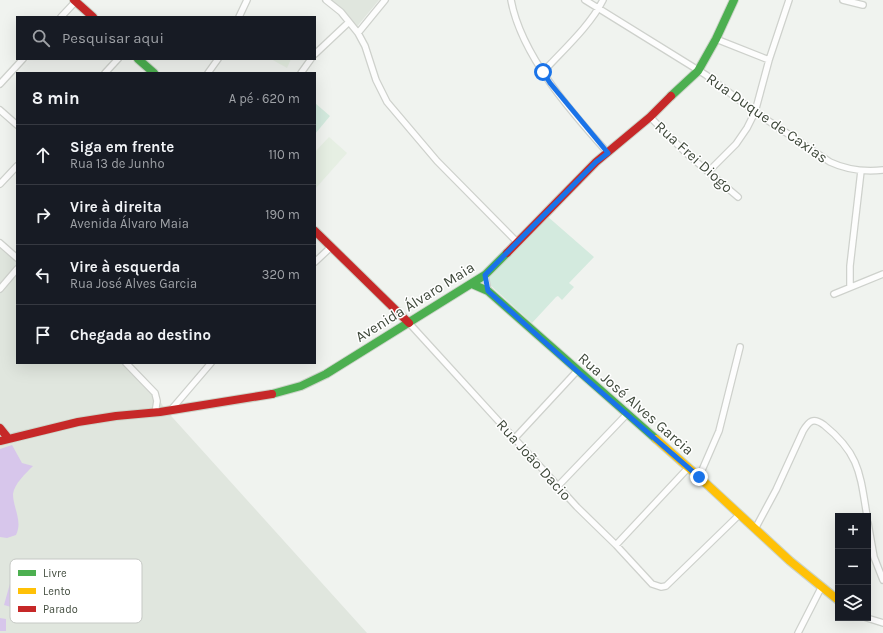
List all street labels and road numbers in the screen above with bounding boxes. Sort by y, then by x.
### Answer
street label: Rua Duque de Caxias [703,69,831,167]
street label: Rua Frei Diogo [651,117,737,197]
street label: Avenida Álvaro Maia [352,258,478,346]
street label: Rua José Alves Garcia [575,349,697,459]
street label: Rua João Dacio [493,416,575,504]

